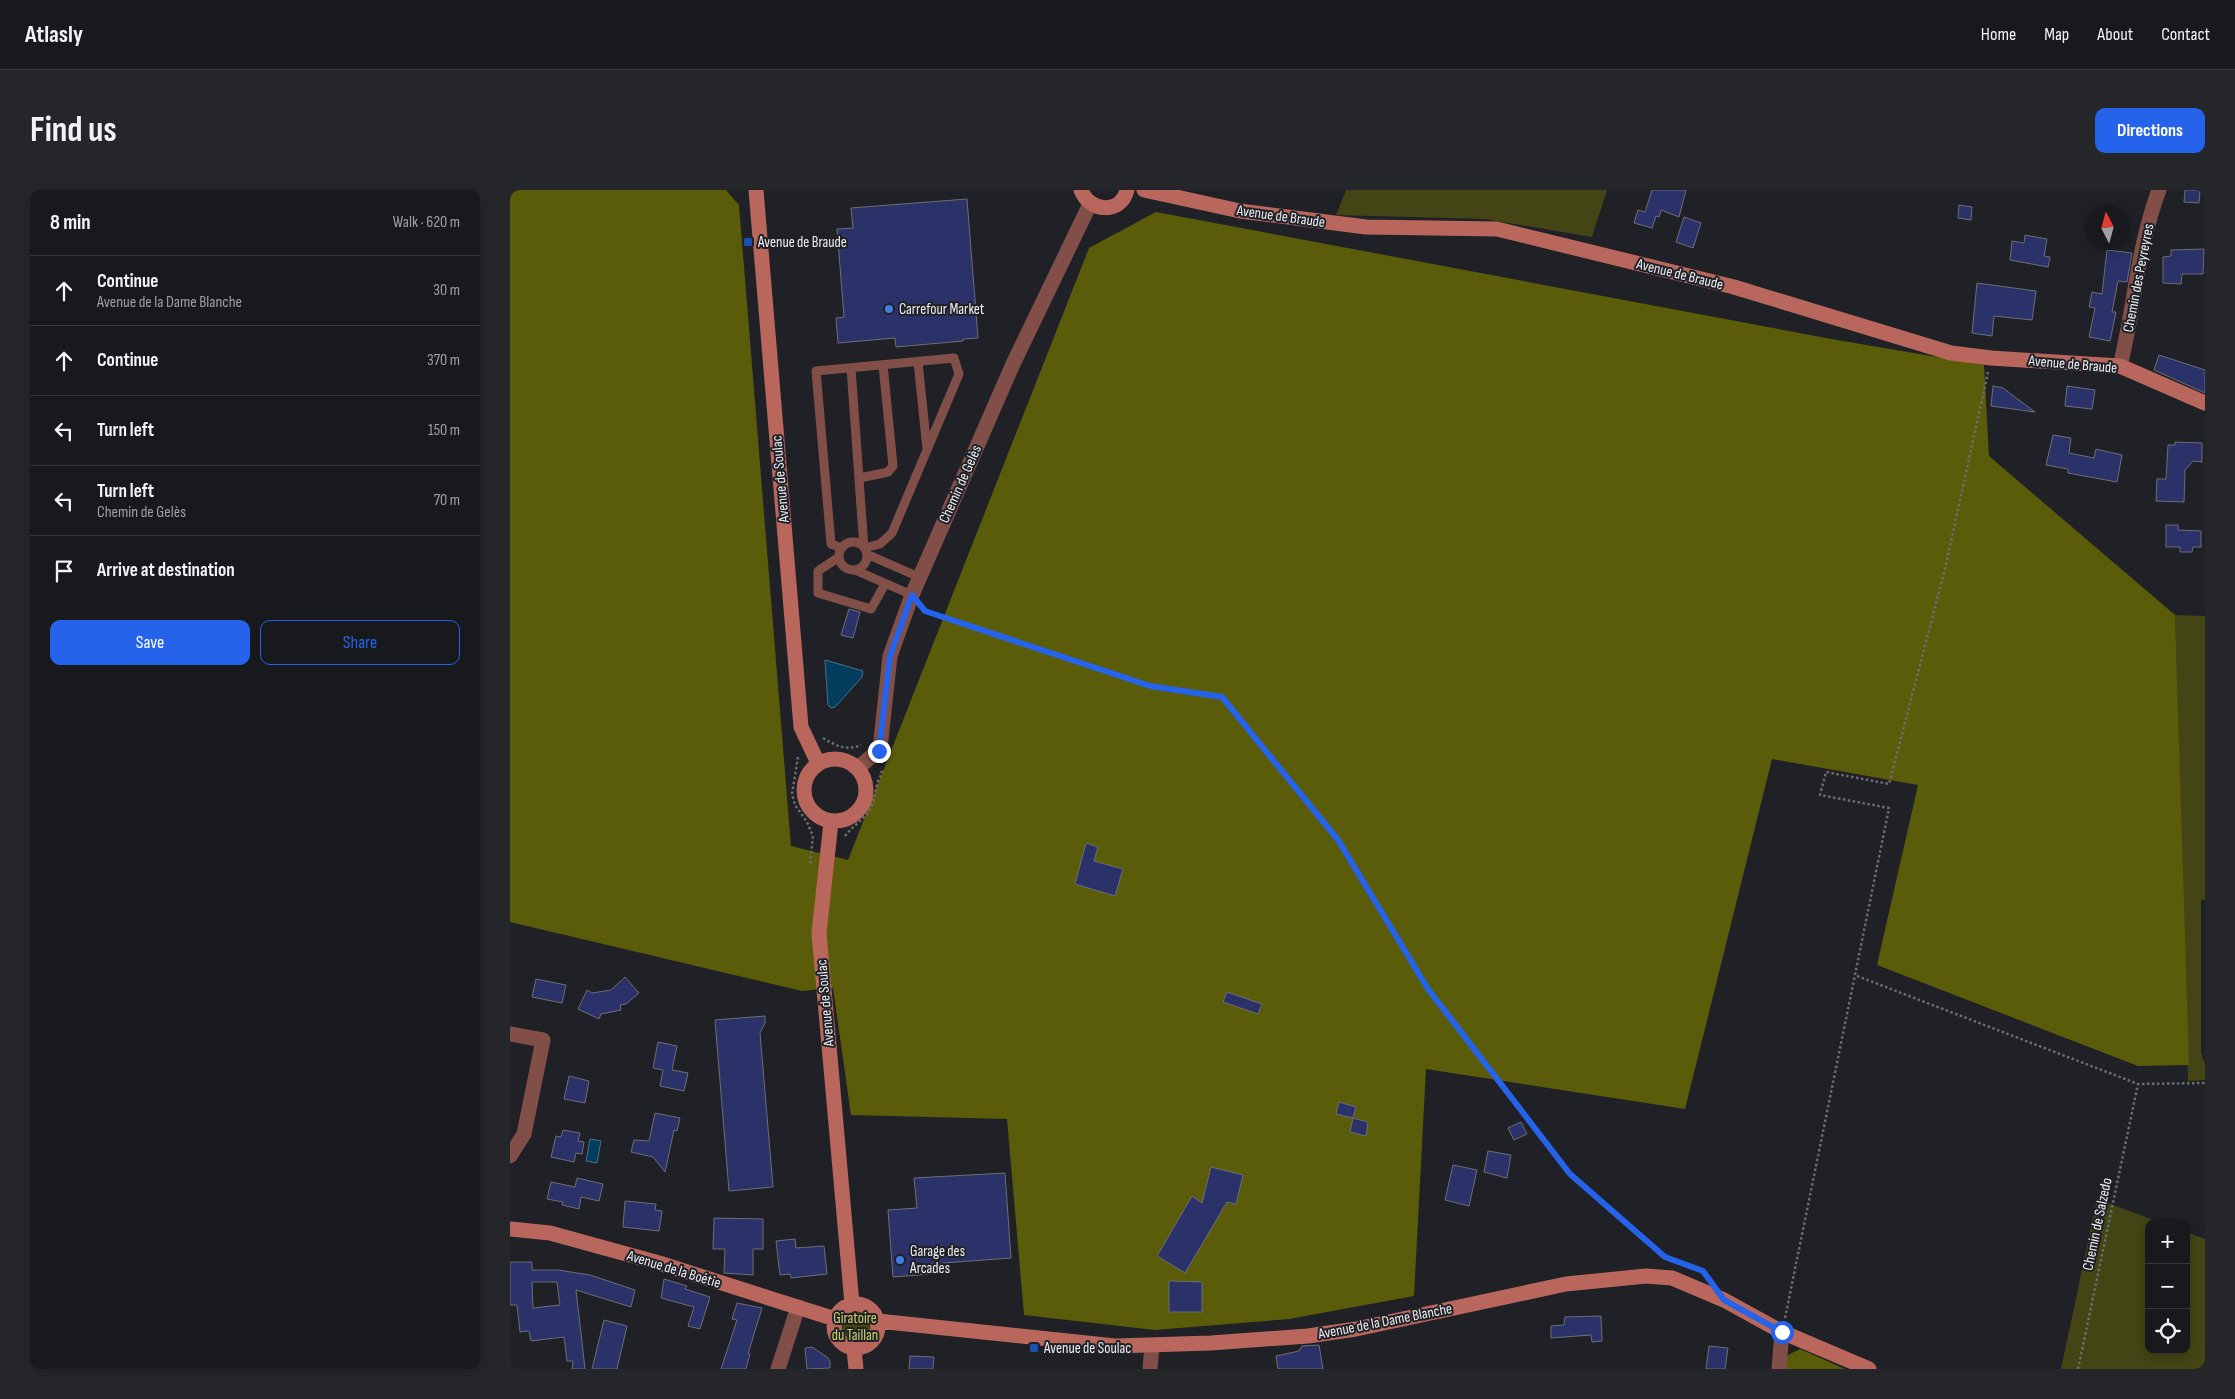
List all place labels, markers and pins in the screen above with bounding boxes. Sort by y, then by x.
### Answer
place label: Avenue de Braude [757,233,847,252]
marker: Avenue de Braude [742,236,754,248]
place label: Carrefour Market [899,300,985,319]
marker: Carrefour Market [883,303,895,315]
place label: Garage des Arcades [909,1242,965,1278]
marker: Garage des Arcades [894,1254,906,1266]
place label: Avenue de Soulac [1043,1339,1131,1358]
marker: Avenue de Soulac [1028,1342,1040,1354]

